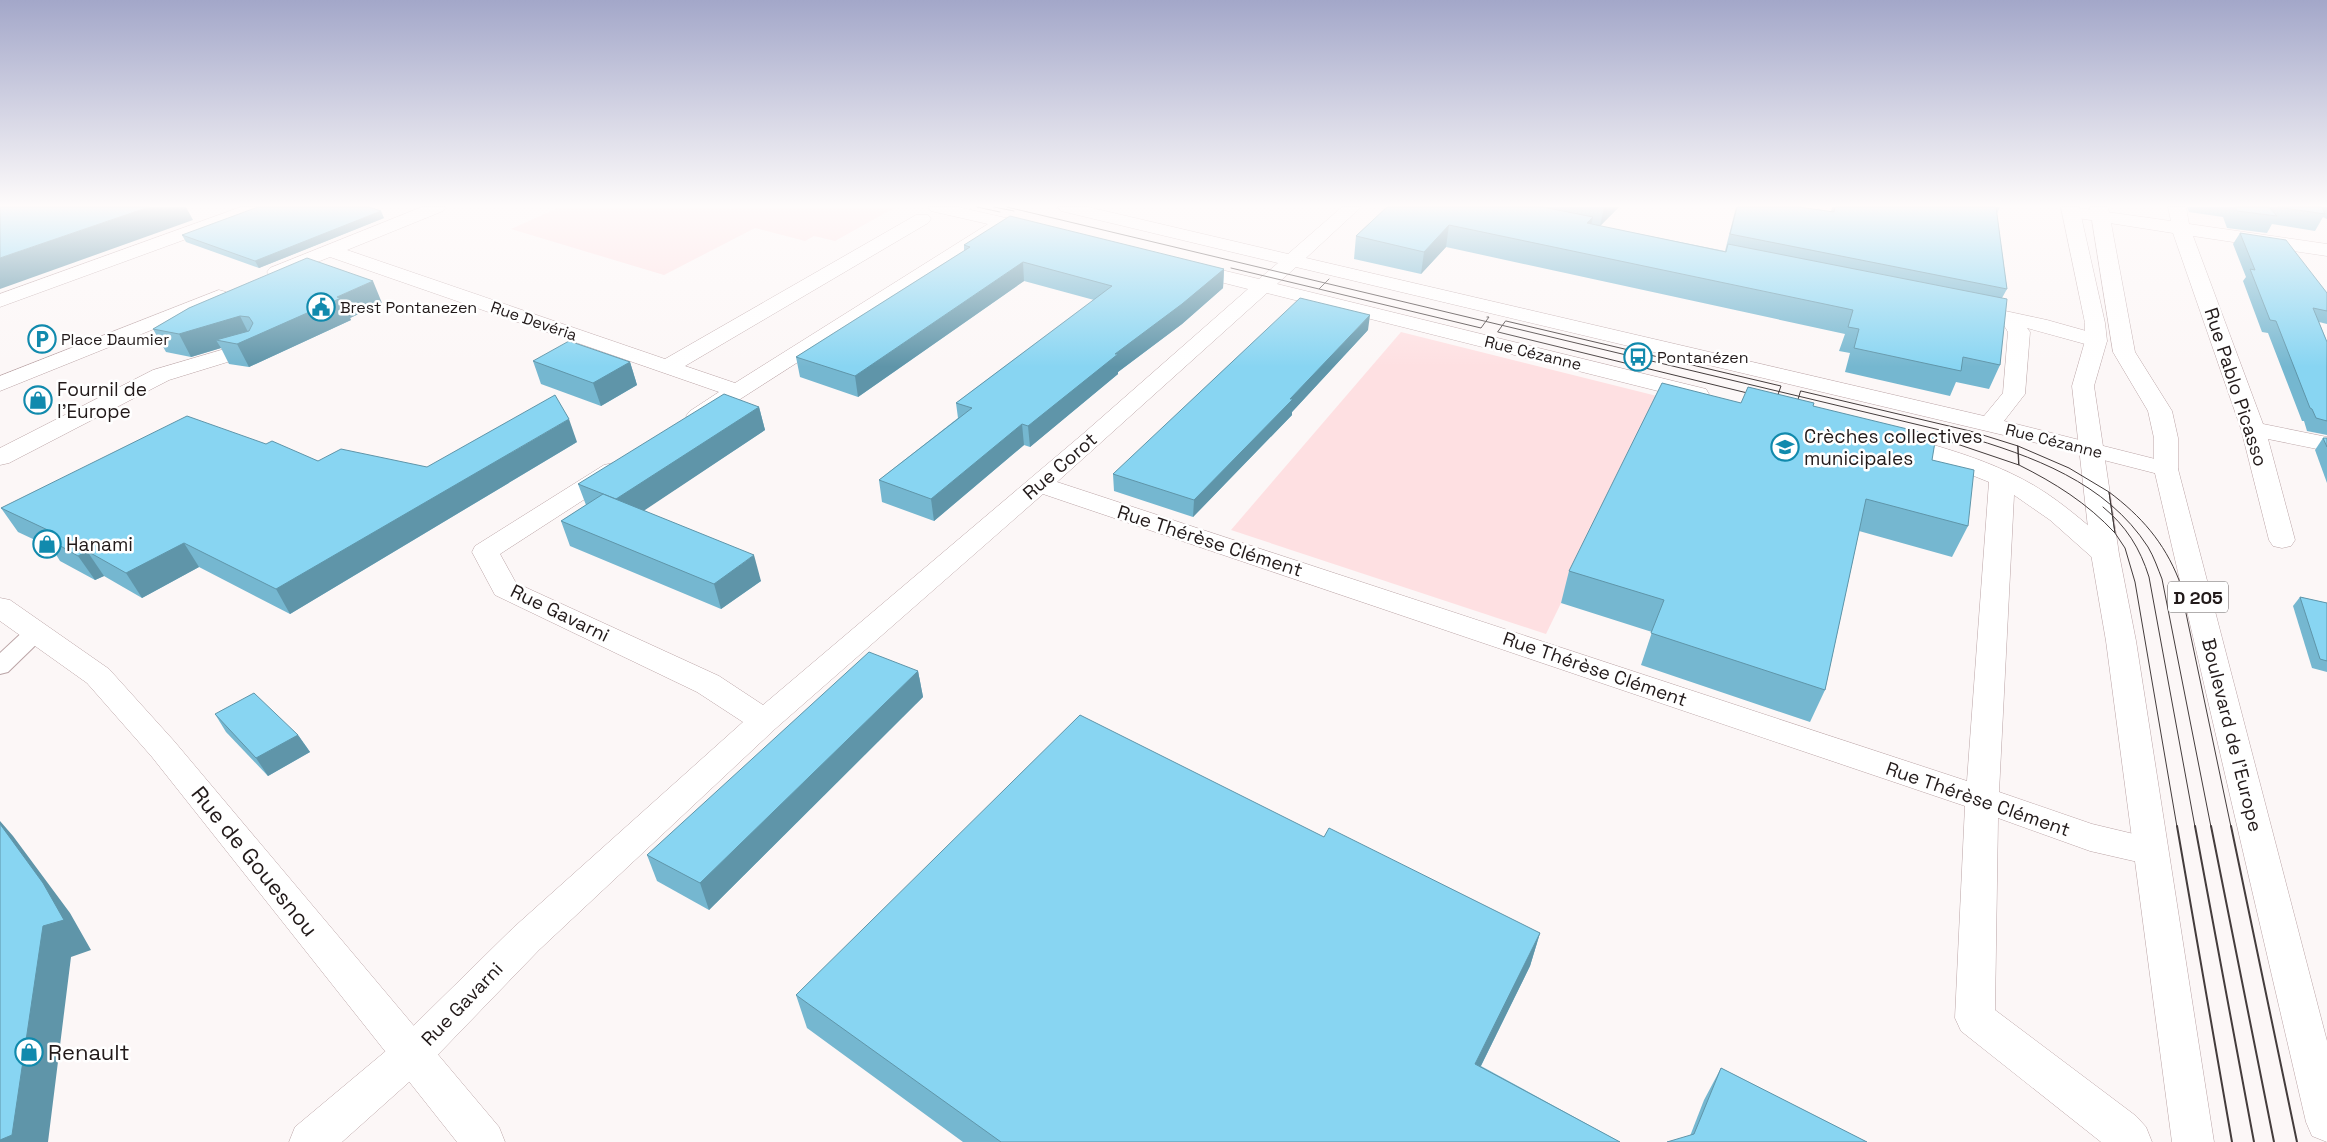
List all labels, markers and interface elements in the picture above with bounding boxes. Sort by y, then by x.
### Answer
public building icon: Brest Pontanezen [306,292,336,322]
street label: Rue Devéria [488,296,580,346]
place label: Brest Pontanezen [340,297,477,318]
street label: Rue Pablo Picasso [2199,304,2273,470]
parking icon: Place Daumier [27,324,57,354]
place label: Place Daumier [61,329,169,350]
street label: Rue Cézanne [1482,331,1584,375]
bus stop icon: Pontanézen [1623,342,1653,372]
place label: Pontanézen [1657,347,1749,368]
place label: Fournil de l’Europe [57,377,147,424]
shop icon: Fournil de l’Europe [23,385,53,415]
street label: Rue Cézanne [2003,419,2105,463]
place label: Crèches collectives municipales [1804,424,1983,471]
street label: Rue Corot [1018,427,1102,505]
school or university icon: Crèches collectives municipales [1770,432,1800,462]
street label: Rue Thérèse Clément [1114,499,1306,583]
shop icon: Hanami [32,529,62,559]
place label: Hanami [66,532,133,557]
street label: Rue Gavarni [506,578,614,648]
road number: D 205 [2168,582,2228,612]
street label: Rue Thérèse Clément [1500,626,1690,712]
street label: Boulevard de l'Europe [2196,636,2268,834]
street label: Rue Thérèse Clément [1883,756,2073,842]
street label: Rue de Gouesnou [186,780,324,942]
street label: Rue Gavarni [416,957,508,1051]
shop icon: Renault [14,1037,44,1067]
place label: Renault [48,1038,130,1066]

